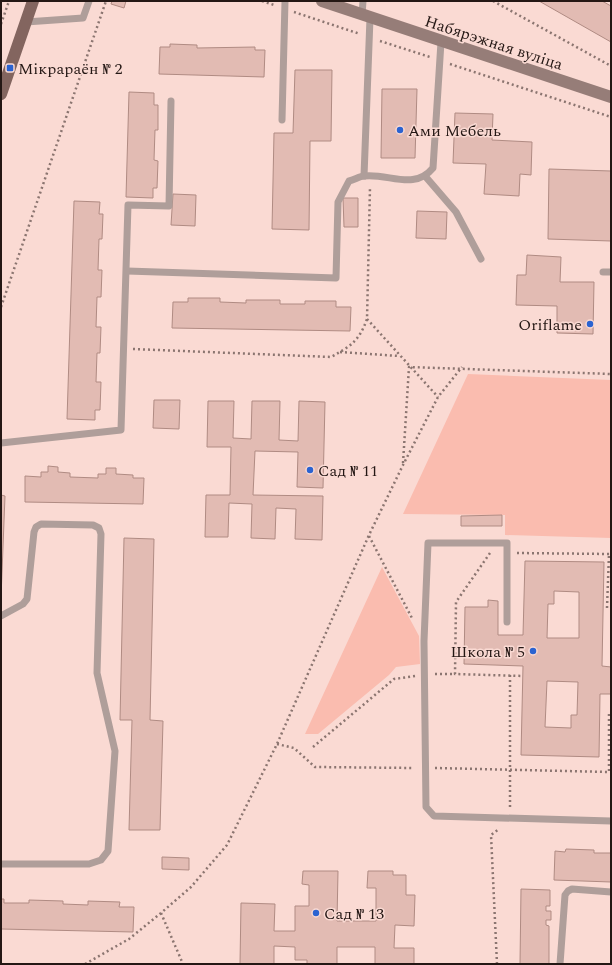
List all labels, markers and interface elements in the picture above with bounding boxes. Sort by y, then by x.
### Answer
street label: Набярэжная вуліца [422,9,566,77]
place label: Мікрараён № 2 [18,57,122,81]
marker: Мікрараён № 2 [5,63,15,73]
place label: Ами Мебель [408,119,501,143]
marker: Ами Мебель [395,125,405,135]
place label: Oriflame [518,313,582,337]
marker: Oriflame [585,319,595,329]
place label: Сад № 11 [318,459,378,483]
marker: Сад № 11 [305,465,315,475]
place label: Школа № 5 [450,640,525,664]
marker: Школа № 5 [528,646,538,656]
place label: Сад № 13 [324,902,384,926]
marker: Сад № 13 [311,908,321,918]

